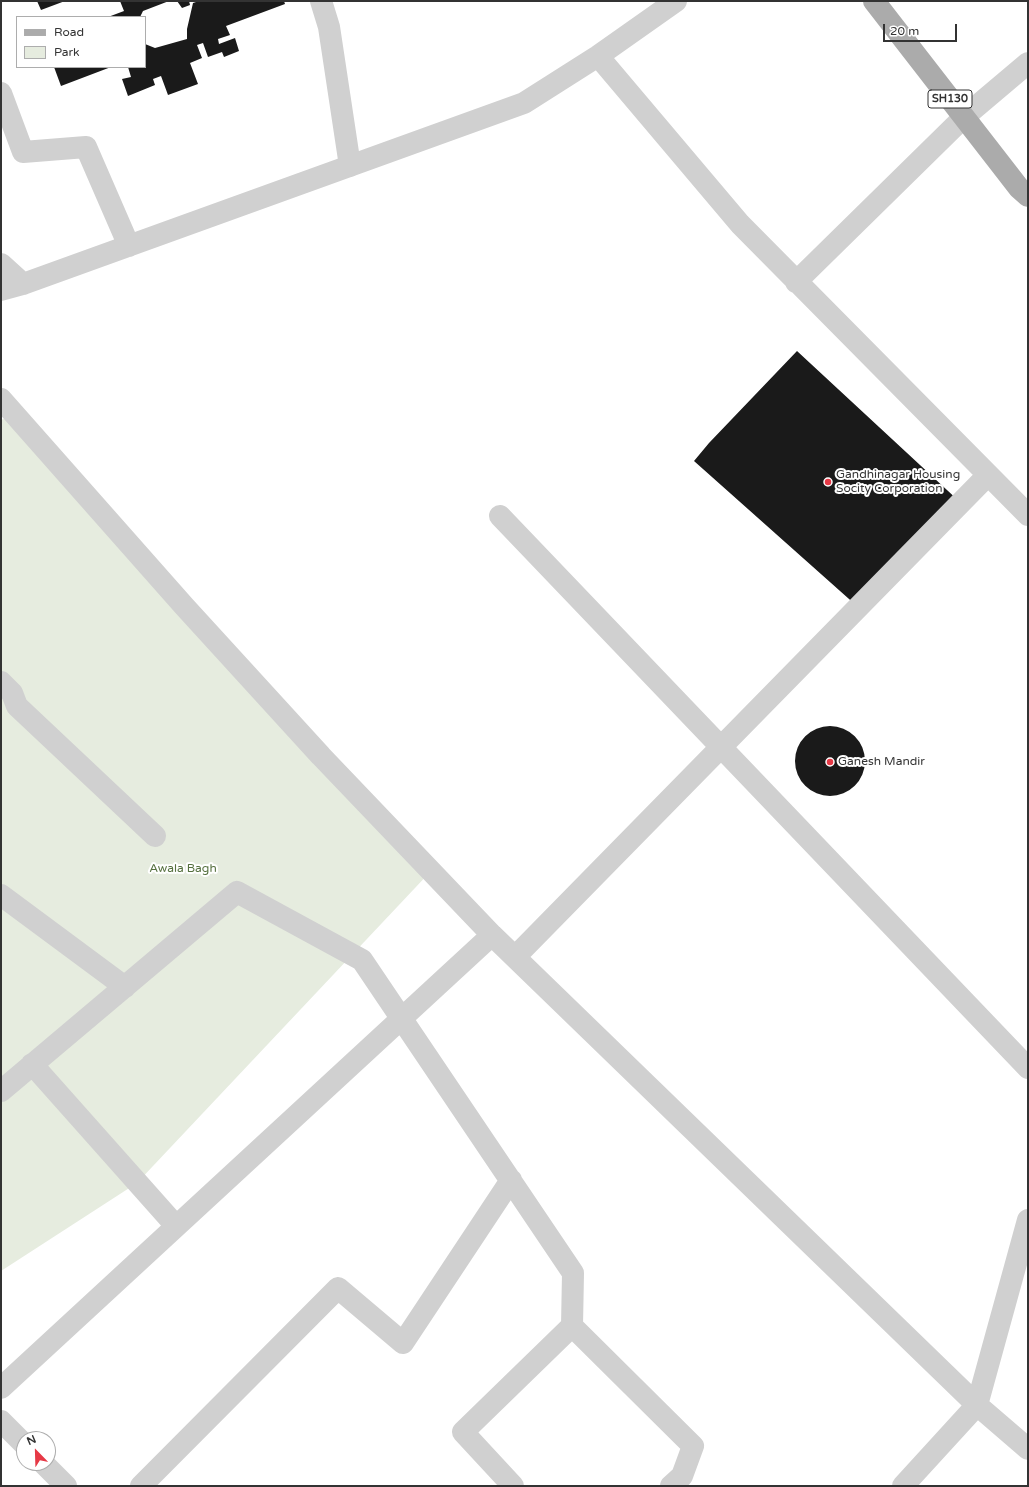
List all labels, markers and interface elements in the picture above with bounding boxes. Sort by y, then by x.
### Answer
legend [16,16,146,68]
scale bar [885,16,959,42]
text: 20 m [890,24,919,38]
text: Road [54,25,84,39]
text: Park [54,45,80,59]
road number: SH130 [928,90,972,108]
place label: Gandhinagar Housing Socity Corporation [836,468,960,496]
marker: Gandhinagar Housing Socity Corporation [823,477,833,487]
place label: Ganesh Mandir [838,755,925,769]
marker: Ganesh Mandir [825,757,835,767]
park label: Awala Bagh [149,862,217,876]
north arrow [16,1431,56,1471]
text: N [25,1433,38,1448]

